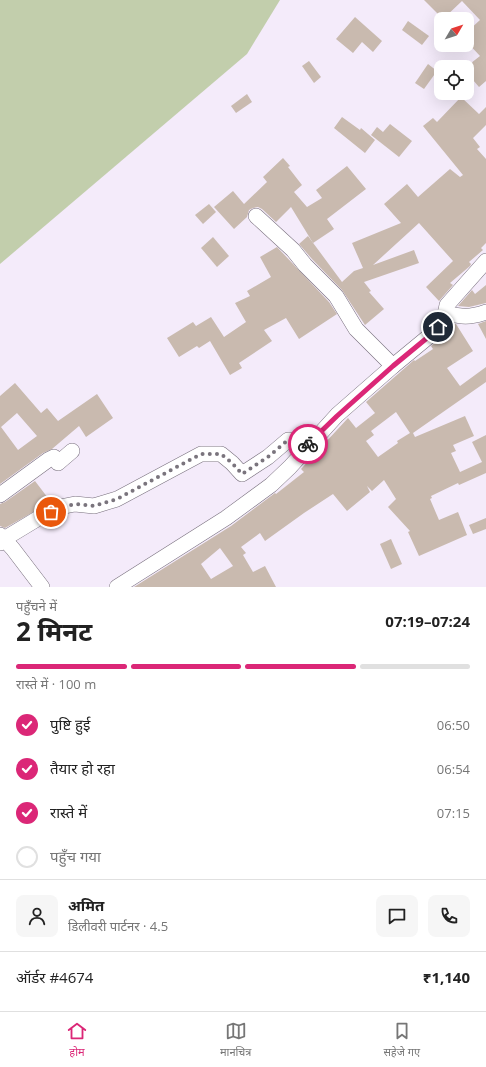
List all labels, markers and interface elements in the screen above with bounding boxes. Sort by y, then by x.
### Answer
north arrow [434,12,474,52]
map controls [434,12,474,100]
button: locate [434,60,474,100]
pin [421,310,455,344]
icon: home [427,316,449,338]
courier [288,424,328,464]
icon: bike [297,433,319,455]
pin [34,495,68,529]
icon: bag [40,501,62,523]
text: पहुँचने में [16,597,57,615]
text: 07:19–07:24 [385,611,470,631]
text: 2 मिनट [16,613,92,649]
text: रास्ते में · 100 m [16,675,96,693]
icon: check [16,714,38,736]
text: पुष्टि हुई [50,714,90,734]
text: 06:50 [437,716,470,734]
icon: check [16,758,38,780]
text: तैयार हो रहा [50,758,115,778]
text: 06:54 [437,760,470,778]
icon: check [16,802,38,824]
text: रास्ते में [50,802,87,822]
text: 07:15 [437,804,470,822]
text: पहुँच गया [50,846,101,866]
button: person [16,895,58,937]
text: अमित [68,895,104,915]
button: chat [376,895,418,937]
button: phone [428,895,470,937]
text: डिलीवरी पार्टनर · 4.5 [68,917,168,935]
text: ऑर्डर #4674 [16,967,93,987]
text: ₹1,140 [423,967,470,987]
tab: होम [66,1020,88,1060]
tab: मानचित्र [220,1020,251,1060]
tab: सहेजे गए [383,1020,420,1060]

